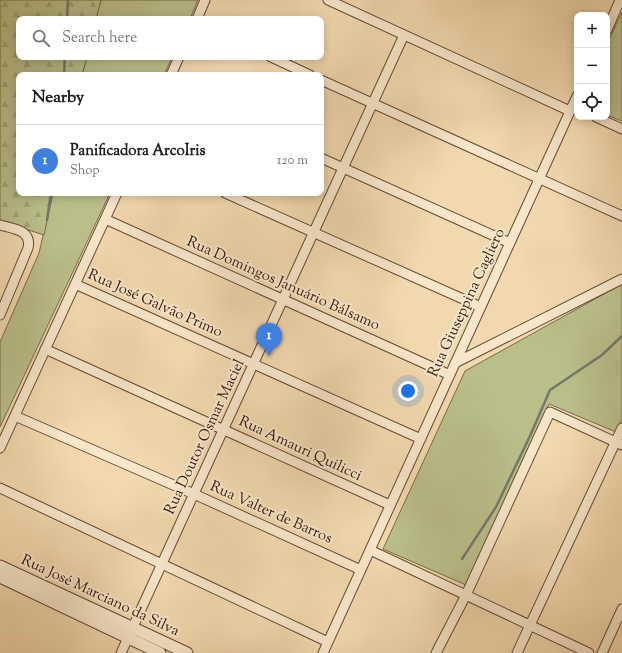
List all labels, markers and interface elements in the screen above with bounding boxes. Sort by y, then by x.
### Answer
map controls [574,12,610,120]
button: + [574,12,610,48]
search box [16,16,324,60]
icon: search [30,27,52,49]
text: Search here [62,28,137,49]
button: − [574,48,610,84]
button: locate [574,84,610,120]
text: Nearby [32,86,84,110]
text: Panificadora ArcoIris [70,141,205,162]
text: 1 [43,152,47,170]
text: 120 m [277,152,308,170]
text: Shop [70,162,99,180]
street label: Rua Giuseppina Cagliero [423,225,511,381]
street label: Rua Domingos Januário Bálsamo [183,232,383,336]
street label: Rua José Galvão Primo [84,265,226,343]
pin: 1 [256,323,282,356]
street label: Rua Doutor Osmar Maciel [160,356,250,518]
your location [398,381,418,401]
street label: Rua Amauri Quilicci [235,411,365,487]
street label: Rua Valter de Barros [206,477,336,550]
street label: Rua José Marciano da Silva [17,550,183,642]

